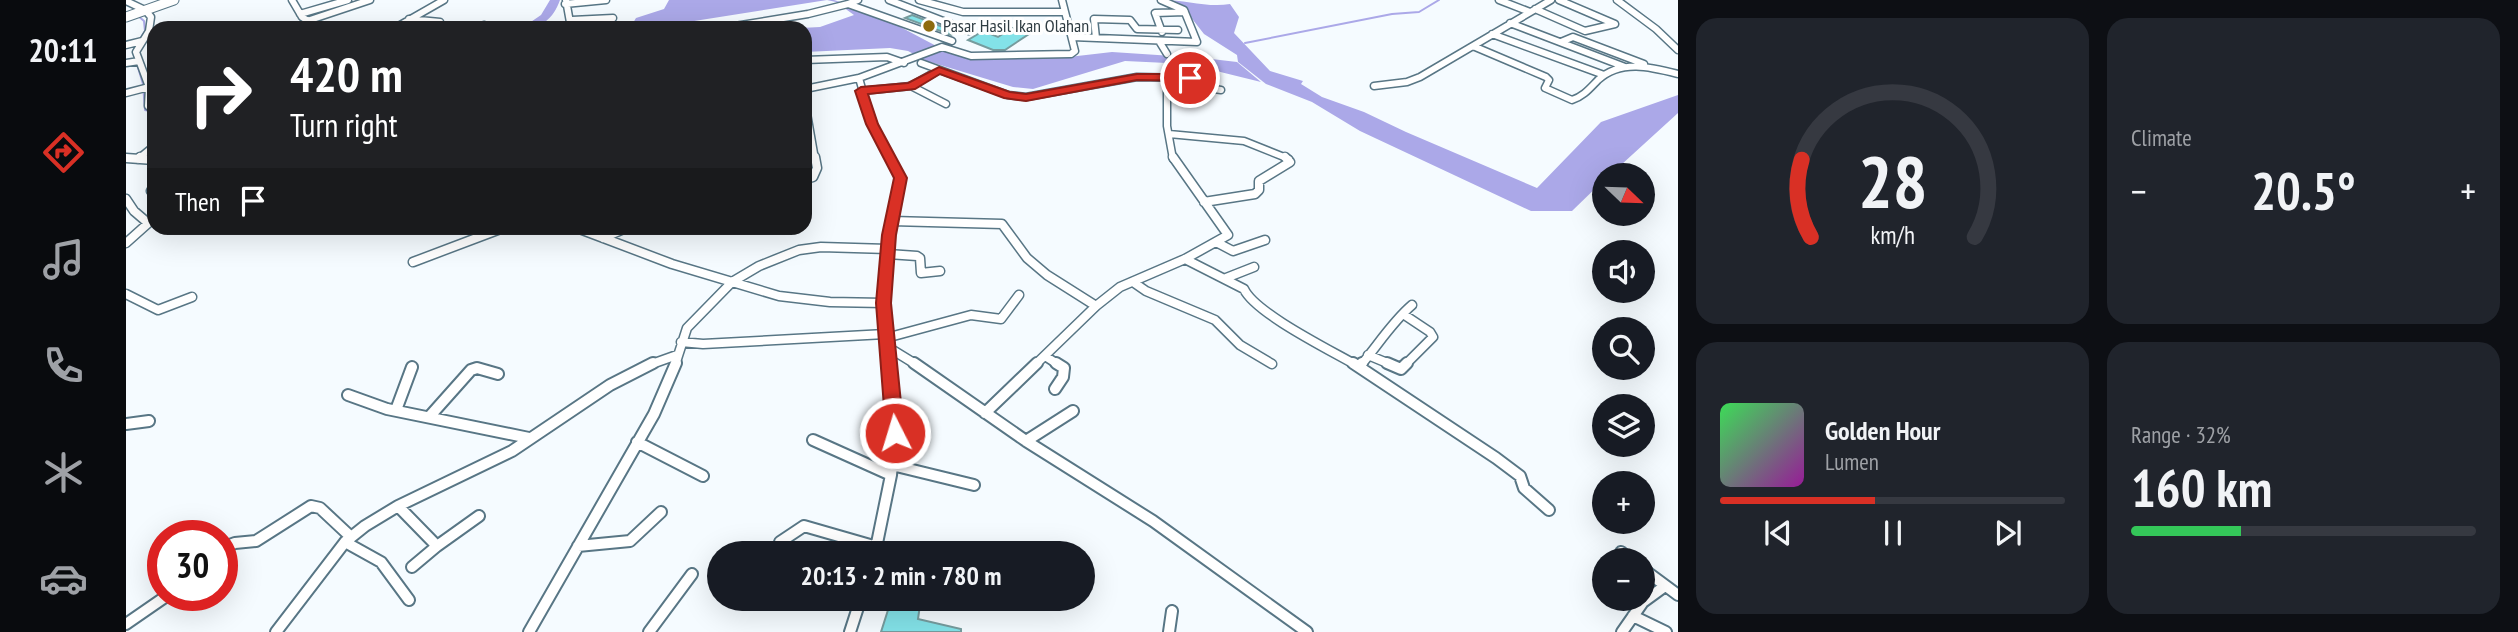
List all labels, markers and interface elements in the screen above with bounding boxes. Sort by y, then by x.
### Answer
place label: Pasar Hasil Ikan Olahan [943,14,1089,37]
marker: Pasar Hasil Ikan Olahan [921,18,937,34]
text: 20:11 [28,29,98,71]
text: 420 m [290,42,403,106]
pin [1160,48,1220,108]
icon: right [175,49,266,140]
icon: arrive [1171,59,1209,97]
text: Turn right [290,104,398,146]
text: Climate [2131,123,2192,152]
icon: directions [39,128,88,177]
text: 28 [1858,133,1927,227]
text: 20.5° [2251,157,2356,224]
north arrow [1592,163,1656,226]
map controls [1592,163,1655,611]
text: − [2131,166,2147,215]
text: + [2460,166,2476,215]
icon: arrive [234,182,272,220]
text: Then [175,185,220,218]
text: km/h [1870,219,1915,251]
icon: music [39,235,88,284]
button: sound [1592,240,1655,303]
button: search [1592,317,1655,380]
icon: phone [39,341,88,390]
button: layers [1592,394,1655,457]
position arrow [858,396,932,470]
text: Golden Hour [1825,414,1940,447]
text: Range · 32% [2131,420,2231,449]
text: Lumen [1825,447,1879,476]
icon: climate [39,448,88,497]
text: 160 km [2131,454,2272,521]
button: + [1592,471,1655,534]
icon: previous [1759,514,1797,552]
icon: pause [1874,514,1912,552]
icon: next [1989,514,2027,552]
speed limit sign: 30 [147,520,238,611]
button: − [1592,548,1655,611]
icon: car [39,554,88,603]
text: 20:13 · 2 min · 780 m [801,559,1001,592]

